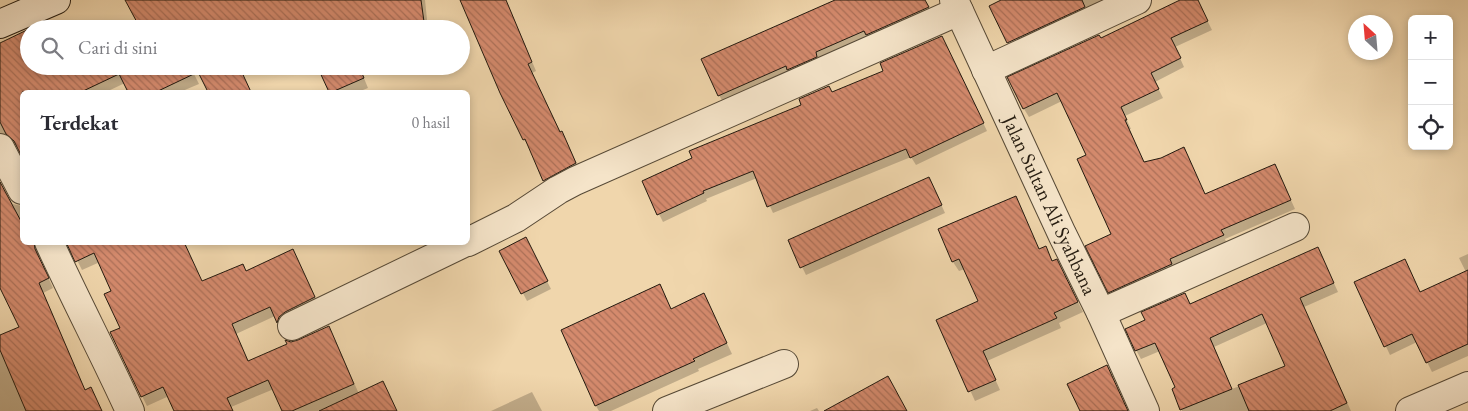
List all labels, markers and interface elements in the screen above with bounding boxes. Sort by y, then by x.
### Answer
north arrow [1348,15,1393,60]
map controls [1408,15,1453,150]
button: + [1408,15,1453,60]
search box [20,20,470,75]
icon: search [38,34,66,62]
text: Cari di sini [78,35,157,60]
button: − [1408,60,1453,105]
button: locate [1408,105,1453,150]
text: Terdekat [40,109,118,136]
street label: Jalan Sultan Ali Syahbana [996,109,1103,299]
text: 0 hasil [412,112,450,133]

